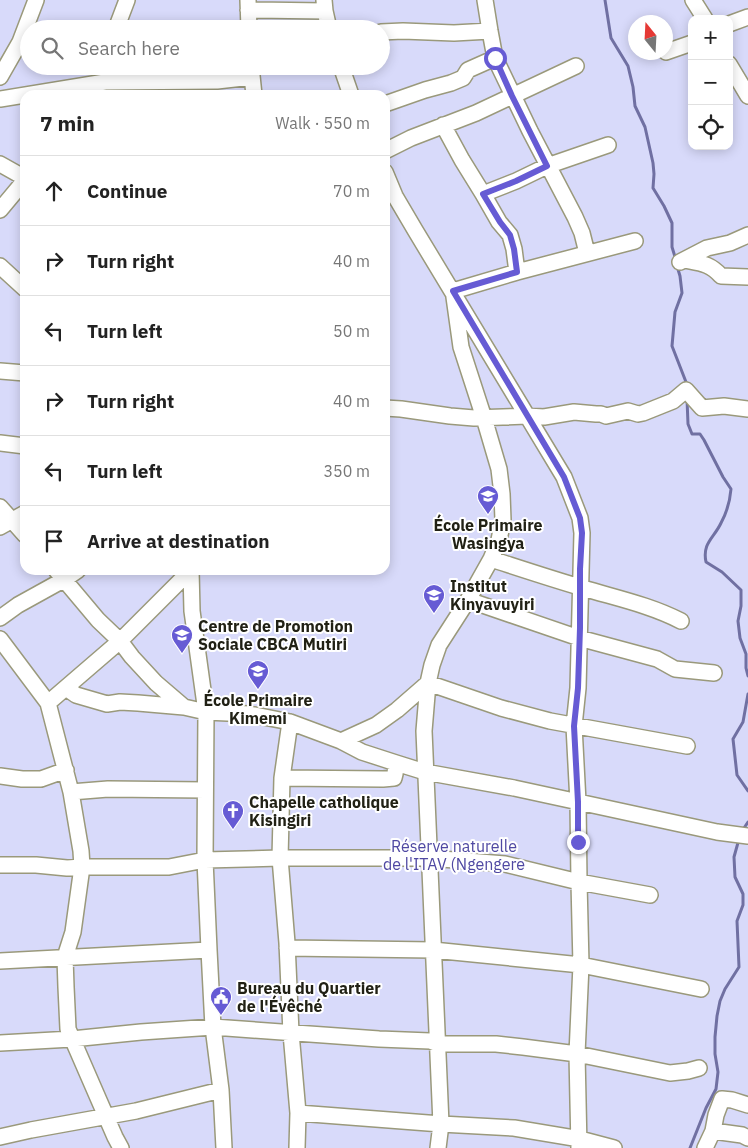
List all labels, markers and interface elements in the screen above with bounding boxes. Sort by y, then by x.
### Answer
north arrow [628,15,673,60]
map controls [688,15,733,150]
button: + [688,15,733,60]
search box [20,20,390,75]
icon: search [38,34,66,62]
text: Search here [78,36,180,60]
route start [484,47,507,70]
button: − [688,60,733,105]
button: locate [688,105,733,150]
text: 7 min [40,109,95,137]
text: Walk · 550 m [275,113,370,133]
icon: ahead [40,177,68,205]
text: Continue [87,179,167,203]
text: 70 m [333,181,370,201]
icon: right [40,247,68,275]
text: Turn right [87,249,174,273]
text: 40 m [333,251,370,271]
icon: left [40,317,68,345]
text: Turn left [87,319,163,343]
text: 50 m [333,321,370,341]
icon: right [40,387,68,415]
text: Turn right [87,389,174,413]
text: 40 m [333,391,370,411]
icon: left [40,457,68,485]
text: Turn left [87,459,163,483]
text: 350 m [323,461,370,481]
school or university icon: École Primaire Wasingya [476,484,500,515]
place label: École Primaire Wasingya [433,514,543,553]
icon: arrive [40,527,68,555]
text: Arrive at destination [87,529,270,553]
place label: Institut Kinyavuyiri [450,576,535,614]
school or university icon: Institut Kinyavuyiri [422,583,446,614]
place label: Centre de Promotion Sociale CBCA Mutiri [198,616,353,654]
school or university icon: Centre de Promotion Sociale CBCA Mutiri [170,623,194,654]
school or university icon: École Primaire Kimemi [246,659,270,690]
place label: École Primaire Kimemi [203,689,313,728]
place label: Chapelle catholique Kisingiri [249,792,399,830]
church icon: Chapelle catholique Kisingiri [221,799,245,830]
route end [567,831,590,854]
park label: Réserve naturelle de l'ITAV (Ngengere [383,836,525,874]
place label: Bureau du Quartier de l'Évêché [237,978,381,1016]
public building icon: Bureau du Quartier de l'Évêché [209,985,233,1016]

